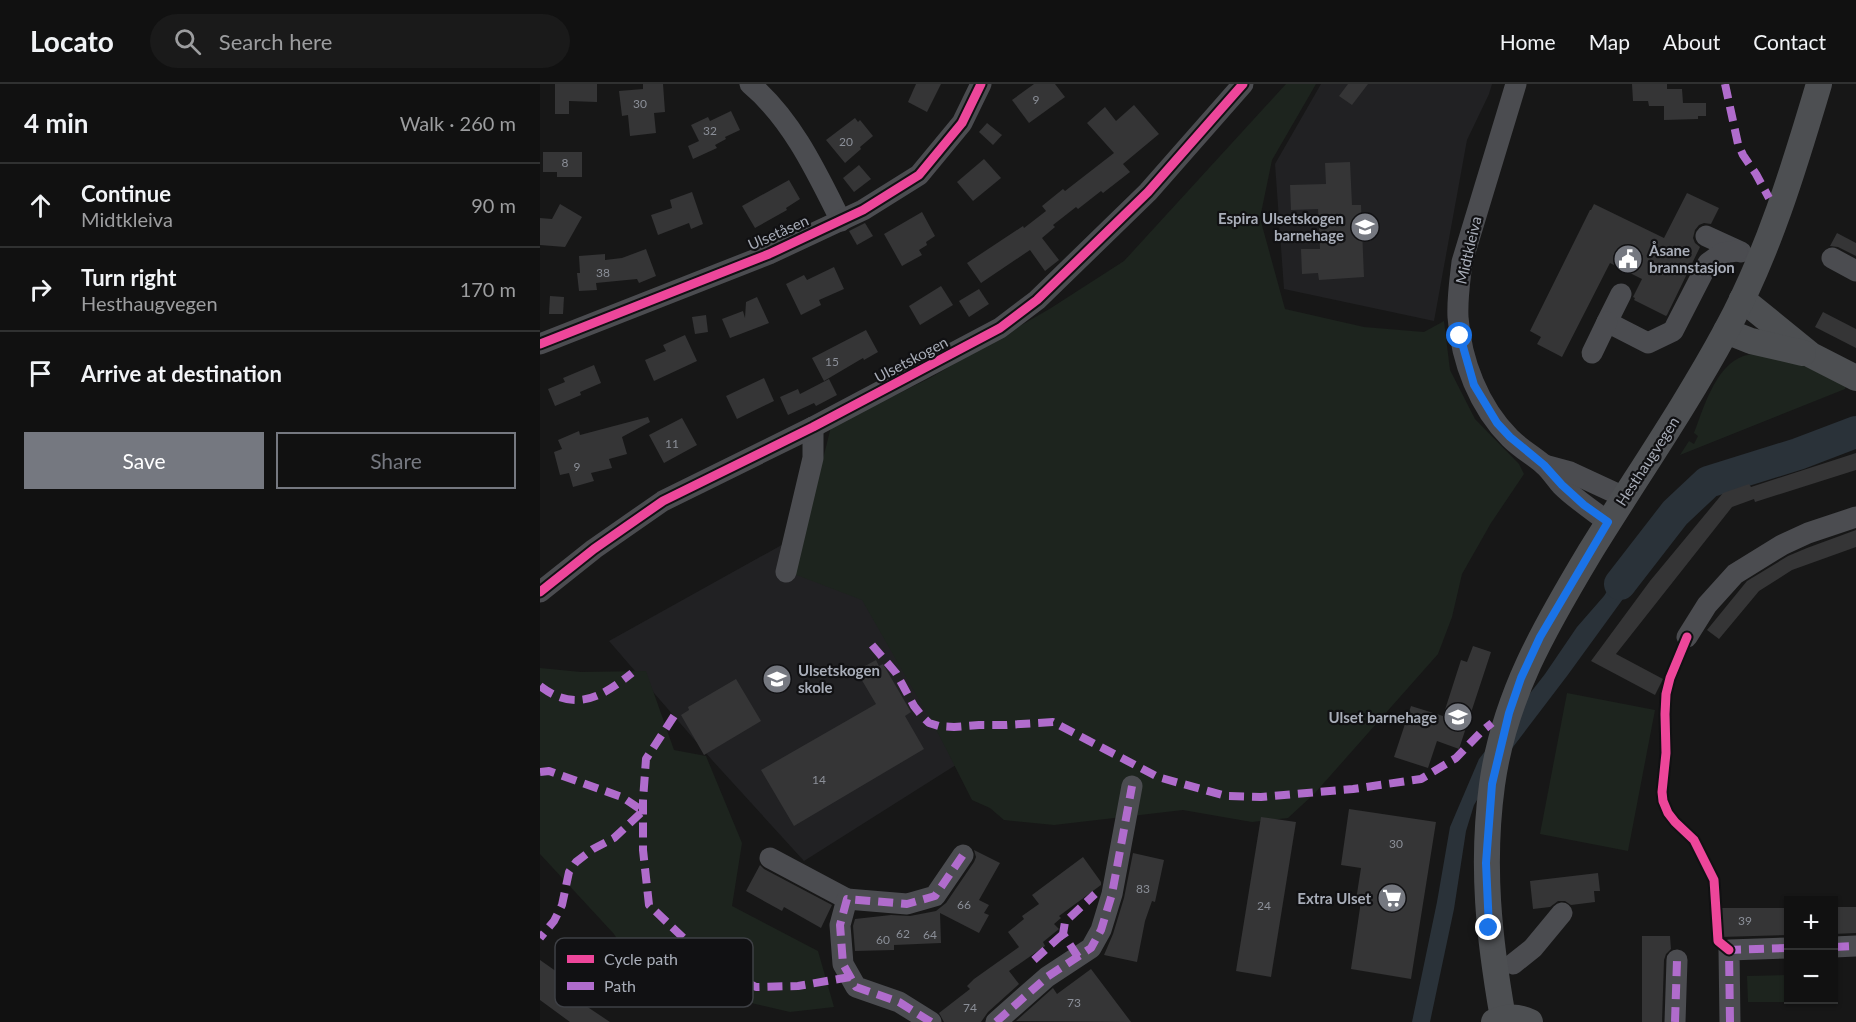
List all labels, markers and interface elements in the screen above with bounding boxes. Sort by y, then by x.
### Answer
search box [150,14,570,68]
text: Locato [30,24,114,58]
icon: search [171,25,204,58]
text: Search here [219,28,332,55]
text: Home [1500,29,1556,54]
text: Map [1589,29,1630,54]
text: About [1663,29,1720,54]
text: Contact [1753,29,1826,54]
house number: 9 [1033,92,1040,107]
house number: 30 [633,96,647,111]
text: 4 min [24,107,88,139]
text: Walk · 260 m [400,111,516,135]
house number: 32 [703,123,717,138]
house number: 20 [839,134,853,149]
house number: 8 [562,155,569,170]
text: Continue [81,180,171,207]
icon: ahead [24,189,57,222]
text: 90 m [471,193,516,217]
text: Midtkleiva [81,207,173,231]
place label: Espira Ulsetskogen barnehage [1218,209,1344,244]
street label: Ulsetåsen [745,211,811,253]
school or university icon: Espira Ulsetskogen barnehage [1349,211,1381,243]
street label: Midtkleiva [1451,214,1485,286]
place label: Åsane brannstasjon [1648,241,1735,276]
public building icon: Åsane brannstasjon [1612,243,1644,275]
text: Turn right [81,264,176,291]
house number: 38 [596,265,610,280]
icon: right [24,273,57,306]
text: 170 m [460,277,516,301]
text: Hesthaugvegen [81,291,218,315]
route start [1446,322,1472,348]
street label: Ulsetskogen [871,332,951,386]
house number: 15 [825,354,839,369]
icon: arrive [24,357,57,390]
text: Arrive at destination [81,360,282,387]
street label: Hesthaugvegen [1612,413,1682,509]
button: Save [24,432,264,489]
button: Share [276,432,516,489]
house number: 11 [665,436,679,451]
house number: 9 [574,459,581,474]
place label: Ulsetskogen skole [798,661,880,696]
school or university icon: Ulsetskogen skole [761,663,793,695]
school or university icon: Ulset barnehage [1442,701,1474,733]
place label: Ulset barnehage [1328,708,1437,726]
house number: 14 [812,772,826,787]
house number: 30 [1389,836,1403,851]
house number: 83 [1136,881,1150,896]
supermarket icon: Extra Ulset [1376,882,1408,914]
place label: Extra Ulset [1297,889,1371,907]
map controls [1784,896,1838,1004]
button: + [1784,896,1838,950]
house number: 66 [957,897,971,912]
house number: 24 [1257,898,1271,913]
house number: 39 [1738,913,1752,928]
route end [1475,914,1501,940]
house number: 62 [896,926,910,941]
house number: 64 [923,927,937,942]
house number: 60 [876,932,890,947]
legend [555,938,753,1007]
text: Cycle path [604,949,678,968]
button: − [1784,950,1838,1004]
text: Path [604,976,636,995]
house number: 73 [1067,995,1081,1010]
house number: 74 [963,1000,977,1015]

